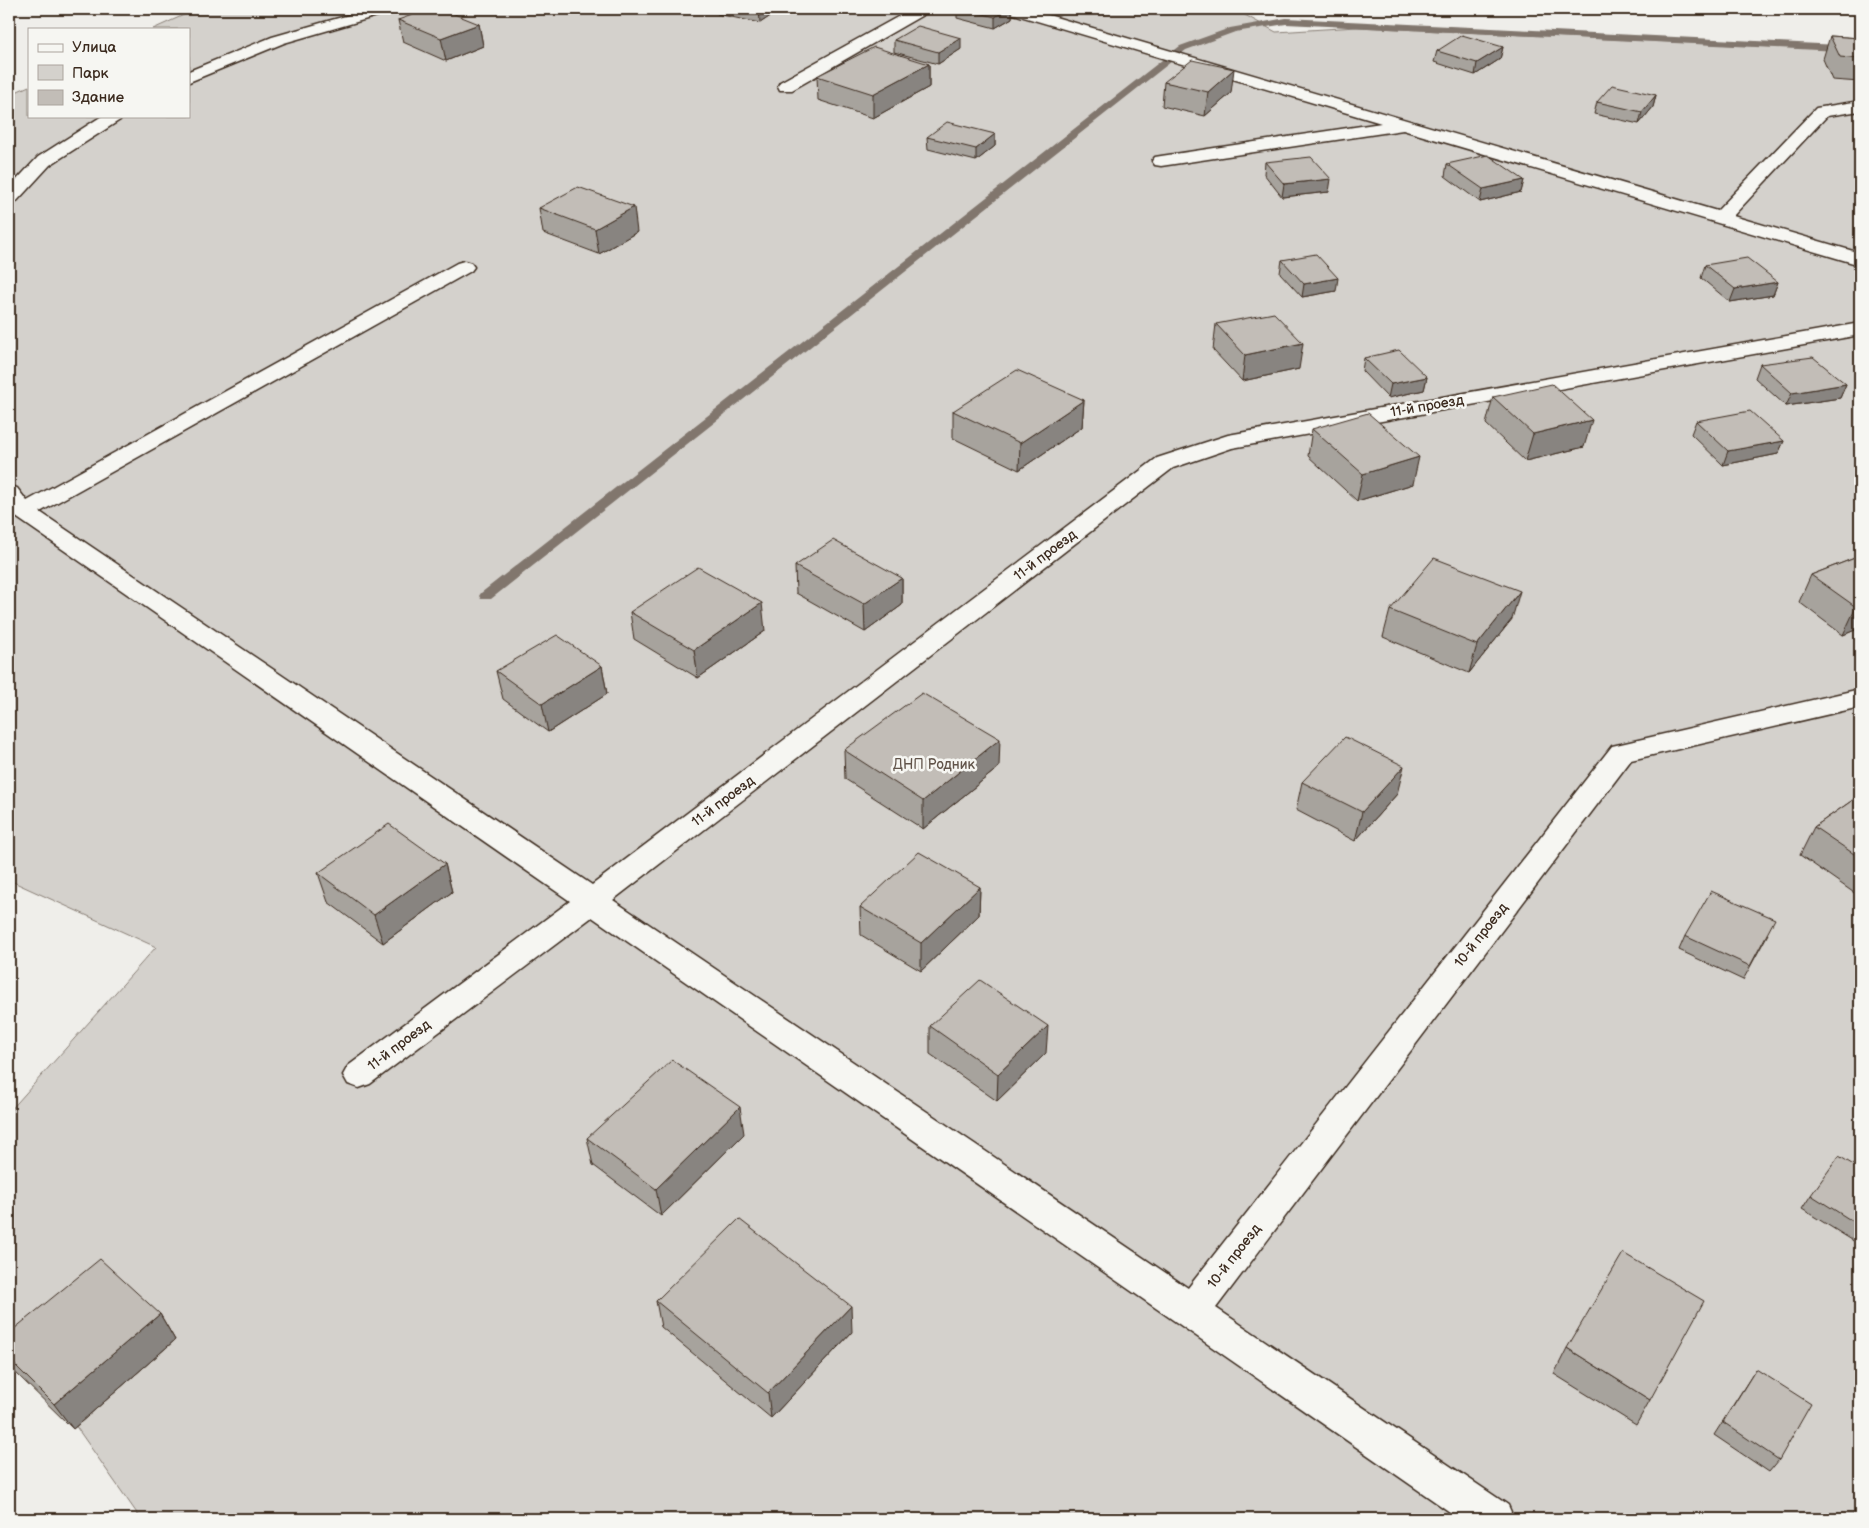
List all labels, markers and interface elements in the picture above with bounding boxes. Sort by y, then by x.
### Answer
legend [28,28,190,118]
text: Улица [72,38,117,57]
text: Парк [72,64,109,83]
text: Здание [72,88,124,107]
street label: 11-й проезд [1389,391,1465,421]
street label: 11-й проезд [1010,526,1080,584]
park label: ДНП Родник [893,756,976,773]
street label: 11-й проезд [688,772,758,830]
street label: 10-й проезд [1451,899,1512,971]
street label: 11-й проезд [364,1016,434,1074]
street label: 10-й проезд [1204,1220,1265,1292]

